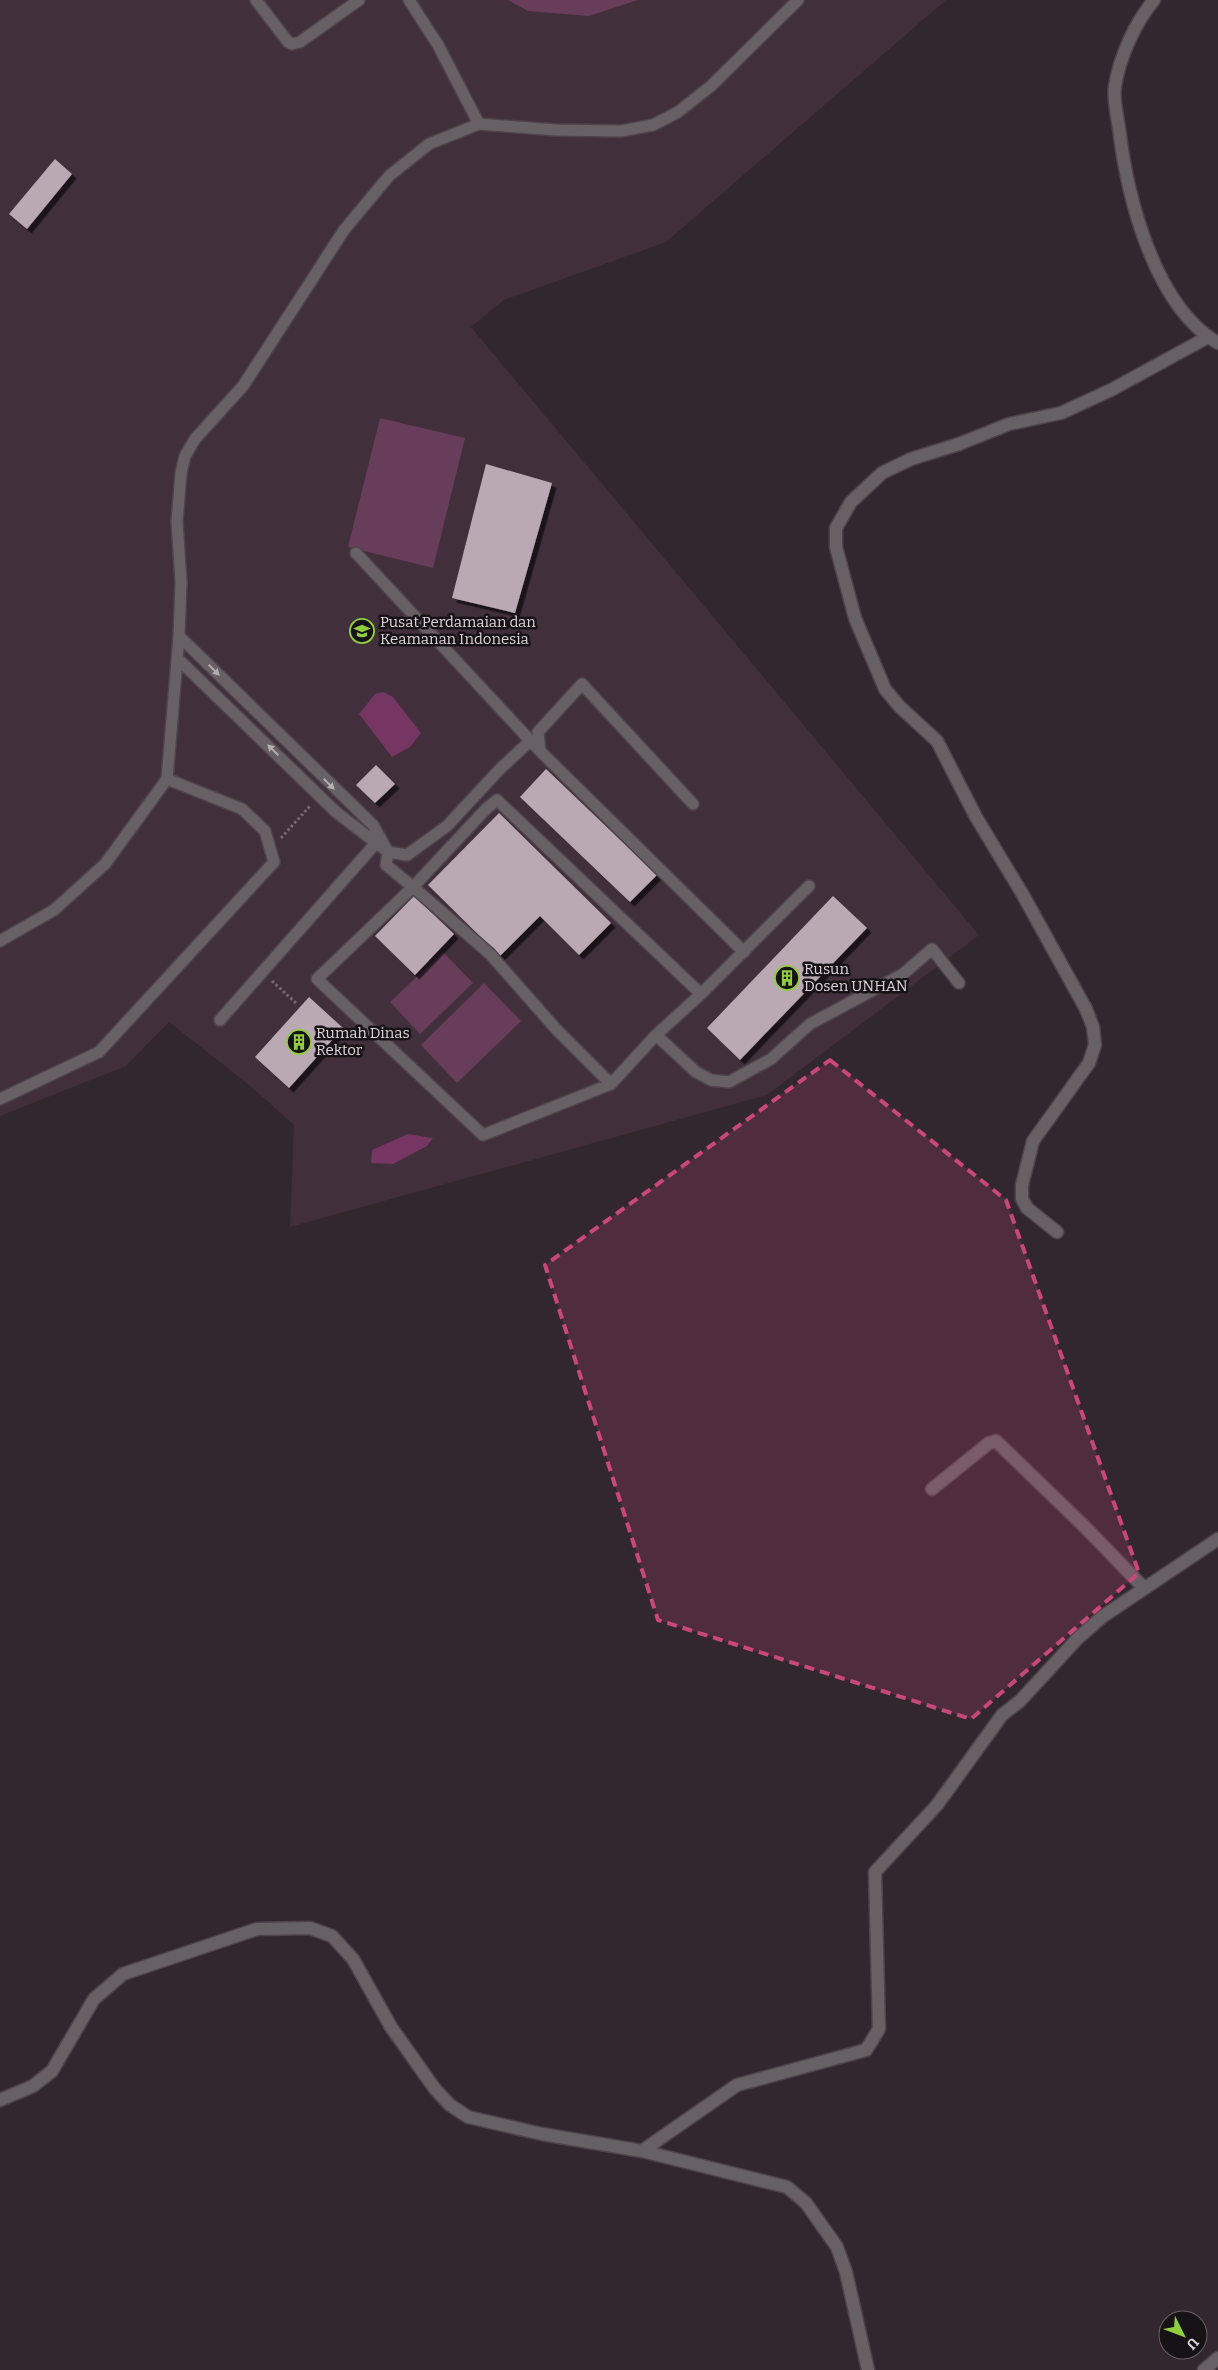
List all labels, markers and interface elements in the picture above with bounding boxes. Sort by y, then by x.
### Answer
place label: Pusat Perdamaian dan Keamanan Indonesia [380,613,536,648]
school or university icon: Pusat Perdamaian dan Keamanan Indonesia [349,618,375,644]
one-way arrow [208,664,220,676]
one-way arrow [267,744,279,756]
one-way arrow [323,778,335,790]
place label: Rusun Dosen UNHAN [804,960,908,995]
building icon: Rusun Dosen UNHAN [774,965,800,991]
place label: Rumah Dinas Rektor [316,1024,410,1059]
building icon: Rumah Dinas Rektor [286,1029,312,1055]
north arrow [1158,2310,1208,2360]
text: U [1182,2334,1202,2353]

